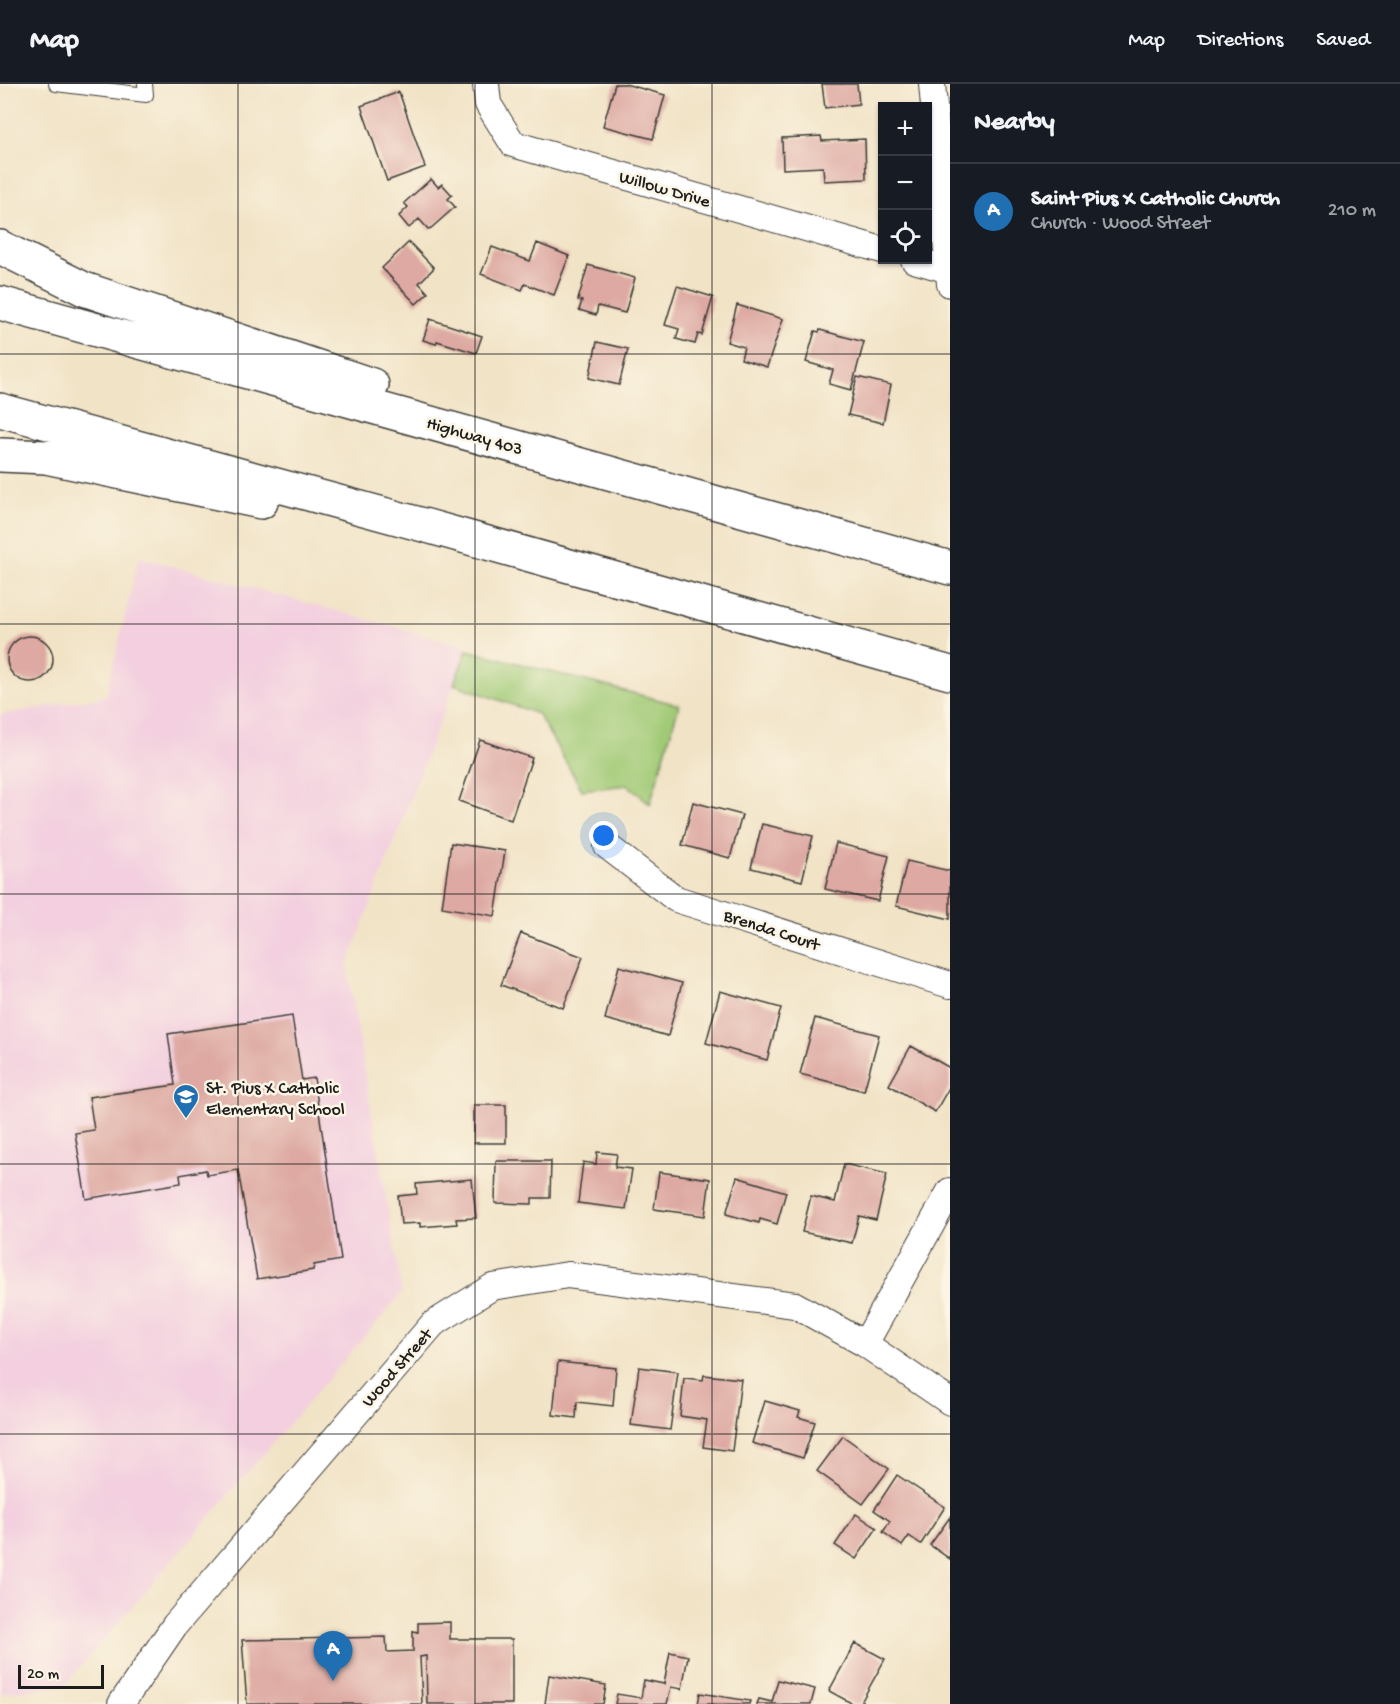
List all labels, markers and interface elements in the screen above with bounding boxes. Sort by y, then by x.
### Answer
text: Map [30,25,79,58]
text: Map [1128,29,1165,54]
text: Directions [1198,29,1283,54]
text: Saved [1316,29,1370,54]
map controls [878,102,932,264]
button: + [878,102,932,156]
text: Nearby [974,108,1055,139]
button: − [878,156,932,210]
street label: Willow Drive [616,167,713,214]
text: Saint Pius X Catholic Church [1031,187,1280,213]
text: A [988,200,999,223]
text: 210 m [1328,200,1376,223]
button: locate [878,210,932,264]
text: Church · Wood Street [1031,213,1210,236]
street label: Highway 403 [424,414,525,461]
your location [589,821,618,850]
street label: Brenda Court [720,906,823,957]
place label: St. Pius X Catholic Elementary School [206,1079,345,1121]
school or university icon: St. Pius X Catholic Elementary School [171,1082,201,1120]
street label: Wood Street [358,1324,439,1412]
pin: A [314,1632,352,1681]
scale bar [18,1662,104,1690]
text: 20 m [27,1666,59,1685]

